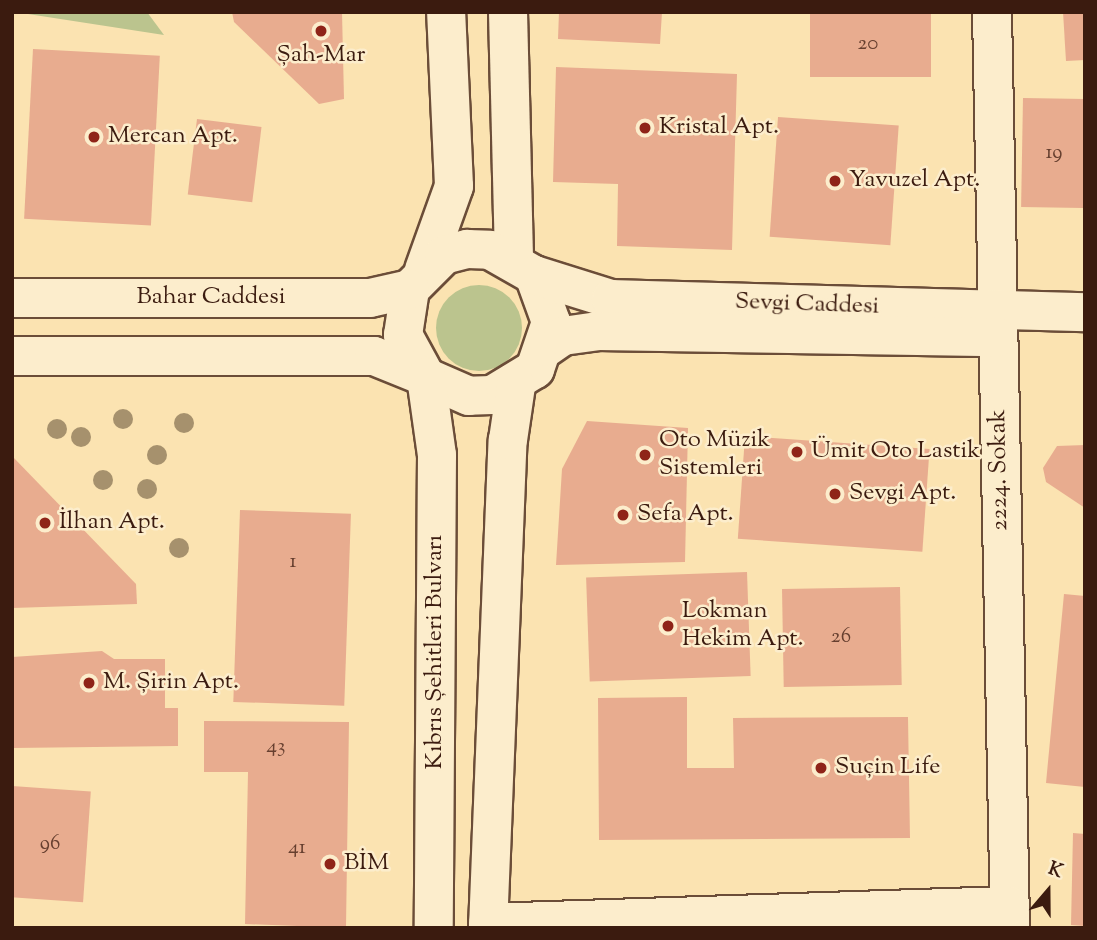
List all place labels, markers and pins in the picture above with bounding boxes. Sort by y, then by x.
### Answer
marker: Şah-Mar [313,23,329,39]
place label: Şah-Mar [277,42,365,70]
place label: Kristal Apt. [659,114,779,142]
marker: Kristal Apt. [637,120,653,136]
place label: Mercan Apt. [108,123,238,151]
marker: Mercan Apt. [86,129,102,145]
place label: Yavuzel Apt. [849,167,980,195]
marker: Yavuzel Apt. [827,173,843,189]
place label: Oto Müzik Sistemleri [659,427,770,483]
place label: Ümit Oto Lastik [811,438,980,466]
marker: Ümit Oto Lastik [789,444,805,460]
marker: Oto Müzik Sistemleri [637,447,653,463]
place label: Sevgi Apt. [849,480,956,508]
marker: Sevgi Apt. [827,486,843,502]
place label: Sefa Apt. [637,501,734,529]
marker: Sefa Apt. [615,507,631,523]
place label: İlhan Apt. [59,509,165,537]
marker: İlhan Apt. [37,515,53,531]
place label: Lokman Hekim Apt. [682,598,804,654]
marker: Lokman Hekim Apt. [660,618,676,634]
place label: M. Şirin Apt. [103,669,239,697]
marker: M. Şirin Apt. [81,675,97,691]
place label: Suçin Life [835,754,940,782]
marker: Suçin Life [813,760,829,776]
place label: BİM [344,850,389,878]
marker: BİM [322,856,338,872]

